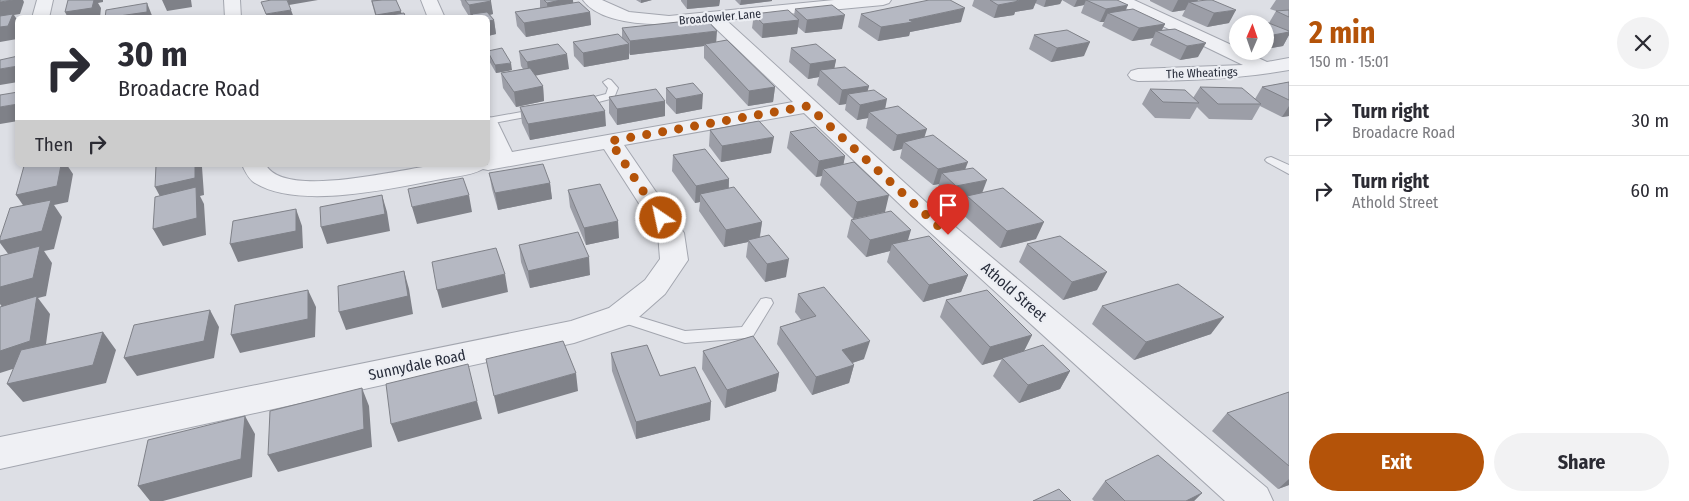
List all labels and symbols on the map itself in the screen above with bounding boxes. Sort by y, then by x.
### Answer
street label: Broadowler Lane [678,6,762,28]
north arrow [1229,15,1274,60]
street label: The Wheatings [1166,65,1238,81]
pin [927,184,969,235]
position arrow [634,191,686,243]
street label: Athold Street [978,259,1051,325]
street label: Sunnydale Road [367,346,467,384]

